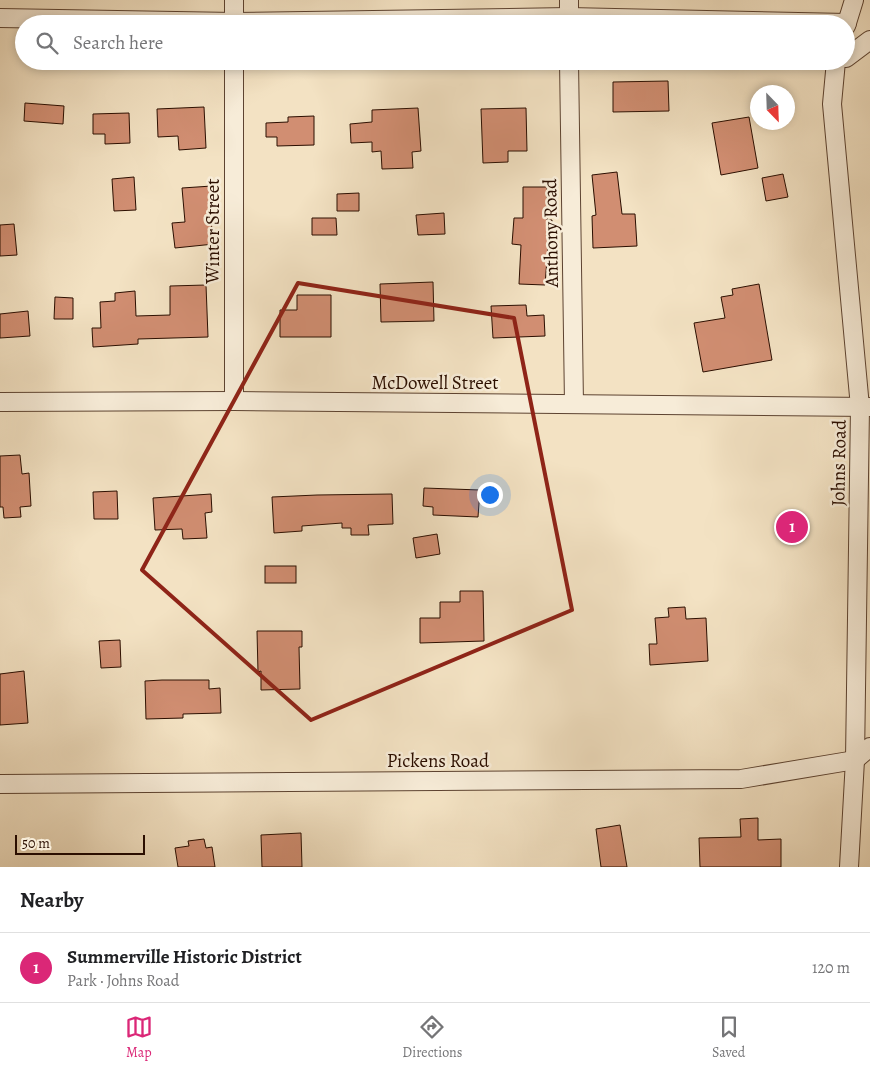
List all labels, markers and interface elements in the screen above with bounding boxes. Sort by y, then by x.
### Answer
search box [15,15,855,70]
icon: search [33,29,61,57]
text: Search here [73,30,163,56]
north arrow [750,85,795,130]
street label: Winter Street [200,178,226,285]
street label: Anthony Road [537,178,565,289]
street label: McDowell Street [371,370,499,396]
street label: Johns Road [825,419,853,506]
your location [477,482,503,508]
pin: 1 [776,508,808,546]
street label: Pickens Road [387,748,490,774]
scale bar [15,832,145,855]
text: 50 m [22,834,50,853]
text: Nearby [20,886,83,914]
text: Summerville Historic District [67,944,302,970]
text: 1 [33,957,39,979]
text: 120 m [812,957,850,979]
text: Park · Johns Road [67,970,179,992]
tab: Map [125,1013,153,1062]
tab: Directions [402,1013,462,1062]
tab: Saved [712,1013,745,1062]

